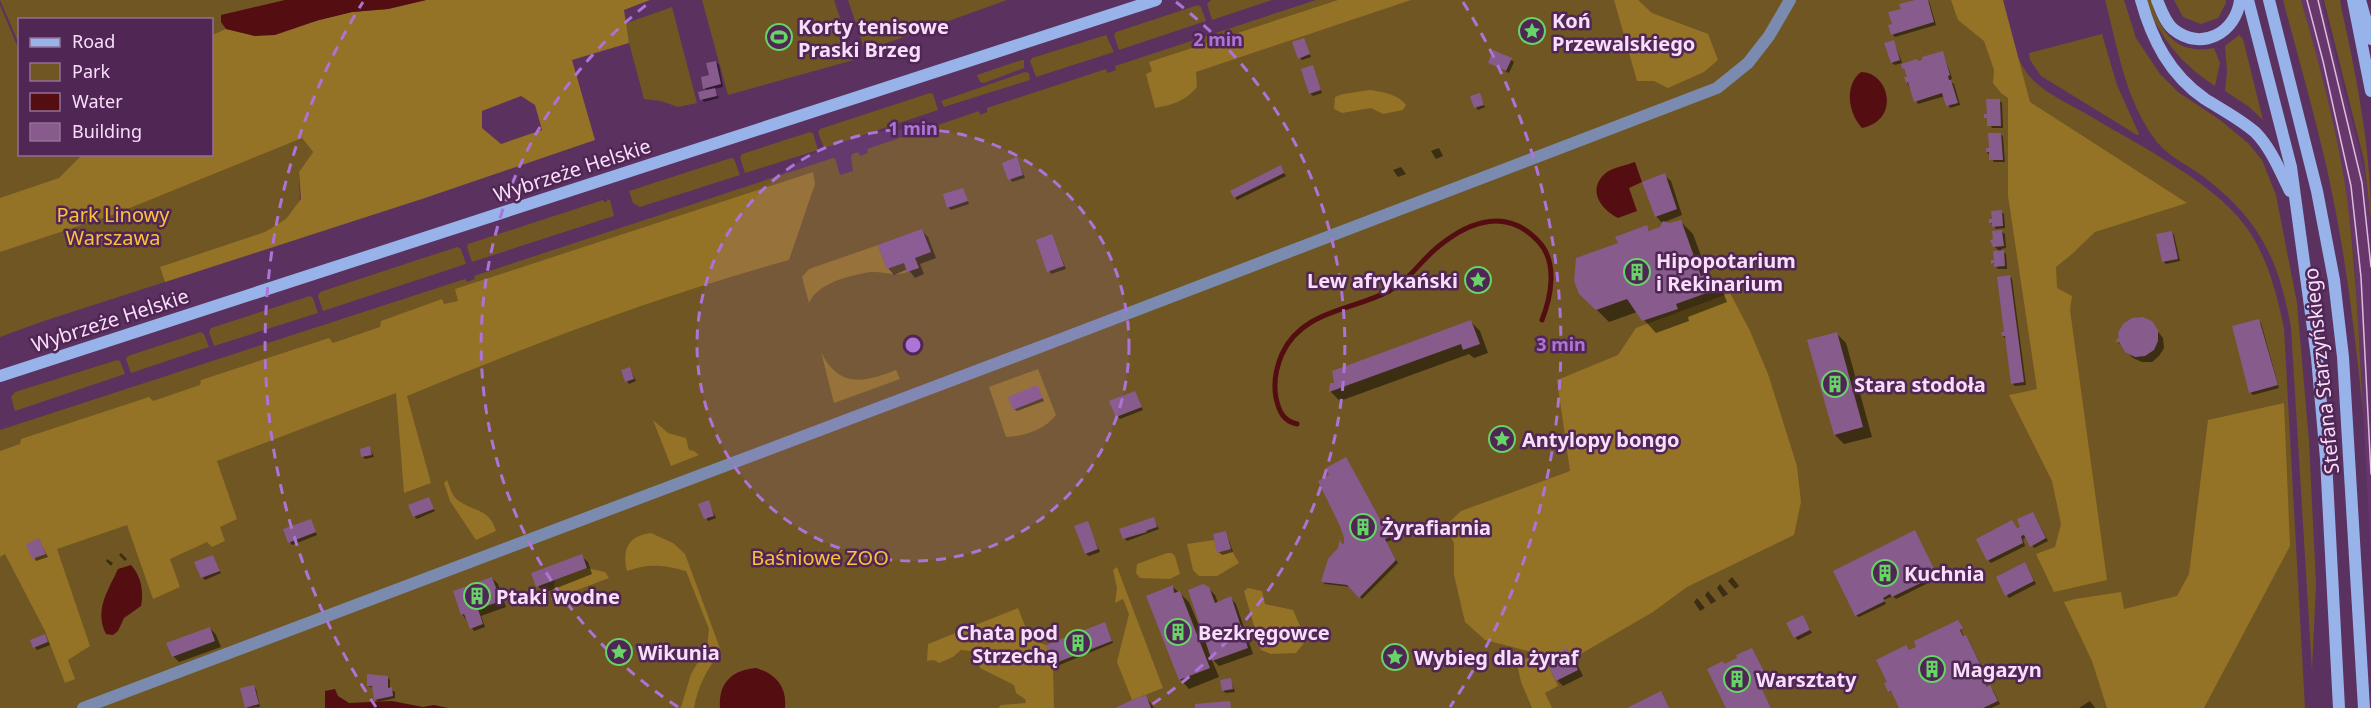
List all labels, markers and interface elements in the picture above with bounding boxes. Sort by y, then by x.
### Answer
place label: Koń Przewalskiego [1552,7,1695,57]
place label: Korty tenisowe Praski Brzeg [798,13,949,63]
place icon: Koń Przewalskiego [1517,16,1547,46]
legend [18,18,213,156]
sports icon: Korty tenisowe Praski Brzeg [764,22,794,52]
text: 2 min [1193,27,1243,51]
text: Road [72,29,115,53]
text: Park [72,59,110,83]
text: Water [72,89,123,113]
text: 1 min [888,116,938,140]
text: Building [72,119,142,143]
street label: Wybrzeże Helskie [490,132,654,208]
park label: Park Linowy Warszawa [56,201,170,251]
place label: Hipopotarium i Rekinarium [1656,247,1796,297]
building icon: Hipopotarium i Rekinarium [1622,257,1652,287]
place icon: Lew afrykański [1463,265,1493,295]
place label: Lew afrykański [1307,267,1458,294]
street label: Stefana Starzyńskiego [2297,267,2345,475]
street label: Wybrzeże Helskie [28,282,192,358]
text: 3 min [1536,332,1586,356]
centre of rings [903,335,923,355]
building icon: Stara stodoła [1820,369,1850,399]
place label: Stara stodoła [1854,371,1986,398]
place icon: Antylopy bongo [1487,424,1517,454]
place label: Antylopy bongo [1522,426,1680,453]
building icon: Żyrafiarnia [1348,512,1378,542]
place label: Żyrafiarnia [1382,514,1491,541]
park label: Baśniowe ZOO [751,544,889,571]
building icon: Kuchnia [1870,558,1900,588]
place label: Kuchnia [1904,560,1985,587]
building icon: Ptaki wodne [462,581,492,611]
place label: Ptaki wodne [496,583,620,610]
building icon: Bezkręgowce [1163,617,1193,647]
place label: Chata pod Strzechą [957,619,1058,669]
place label: Bezkręgowce [1198,619,1330,646]
building icon: Chata pod Strzechą [1063,628,1093,658]
place icon: Wikunia [604,637,634,667]
place label: Wikunia [638,639,720,666]
place icon: Wybieg dla żyraf [1380,642,1410,672]
place label: Wybieg dla żyraf [1414,644,1580,671]
building icon: Magazyn [1917,654,1947,684]
place label: Magazyn [1952,656,2042,683]
building icon: Warsztaty [1722,664,1752,694]
place label: Warsztaty [1756,666,1857,693]

